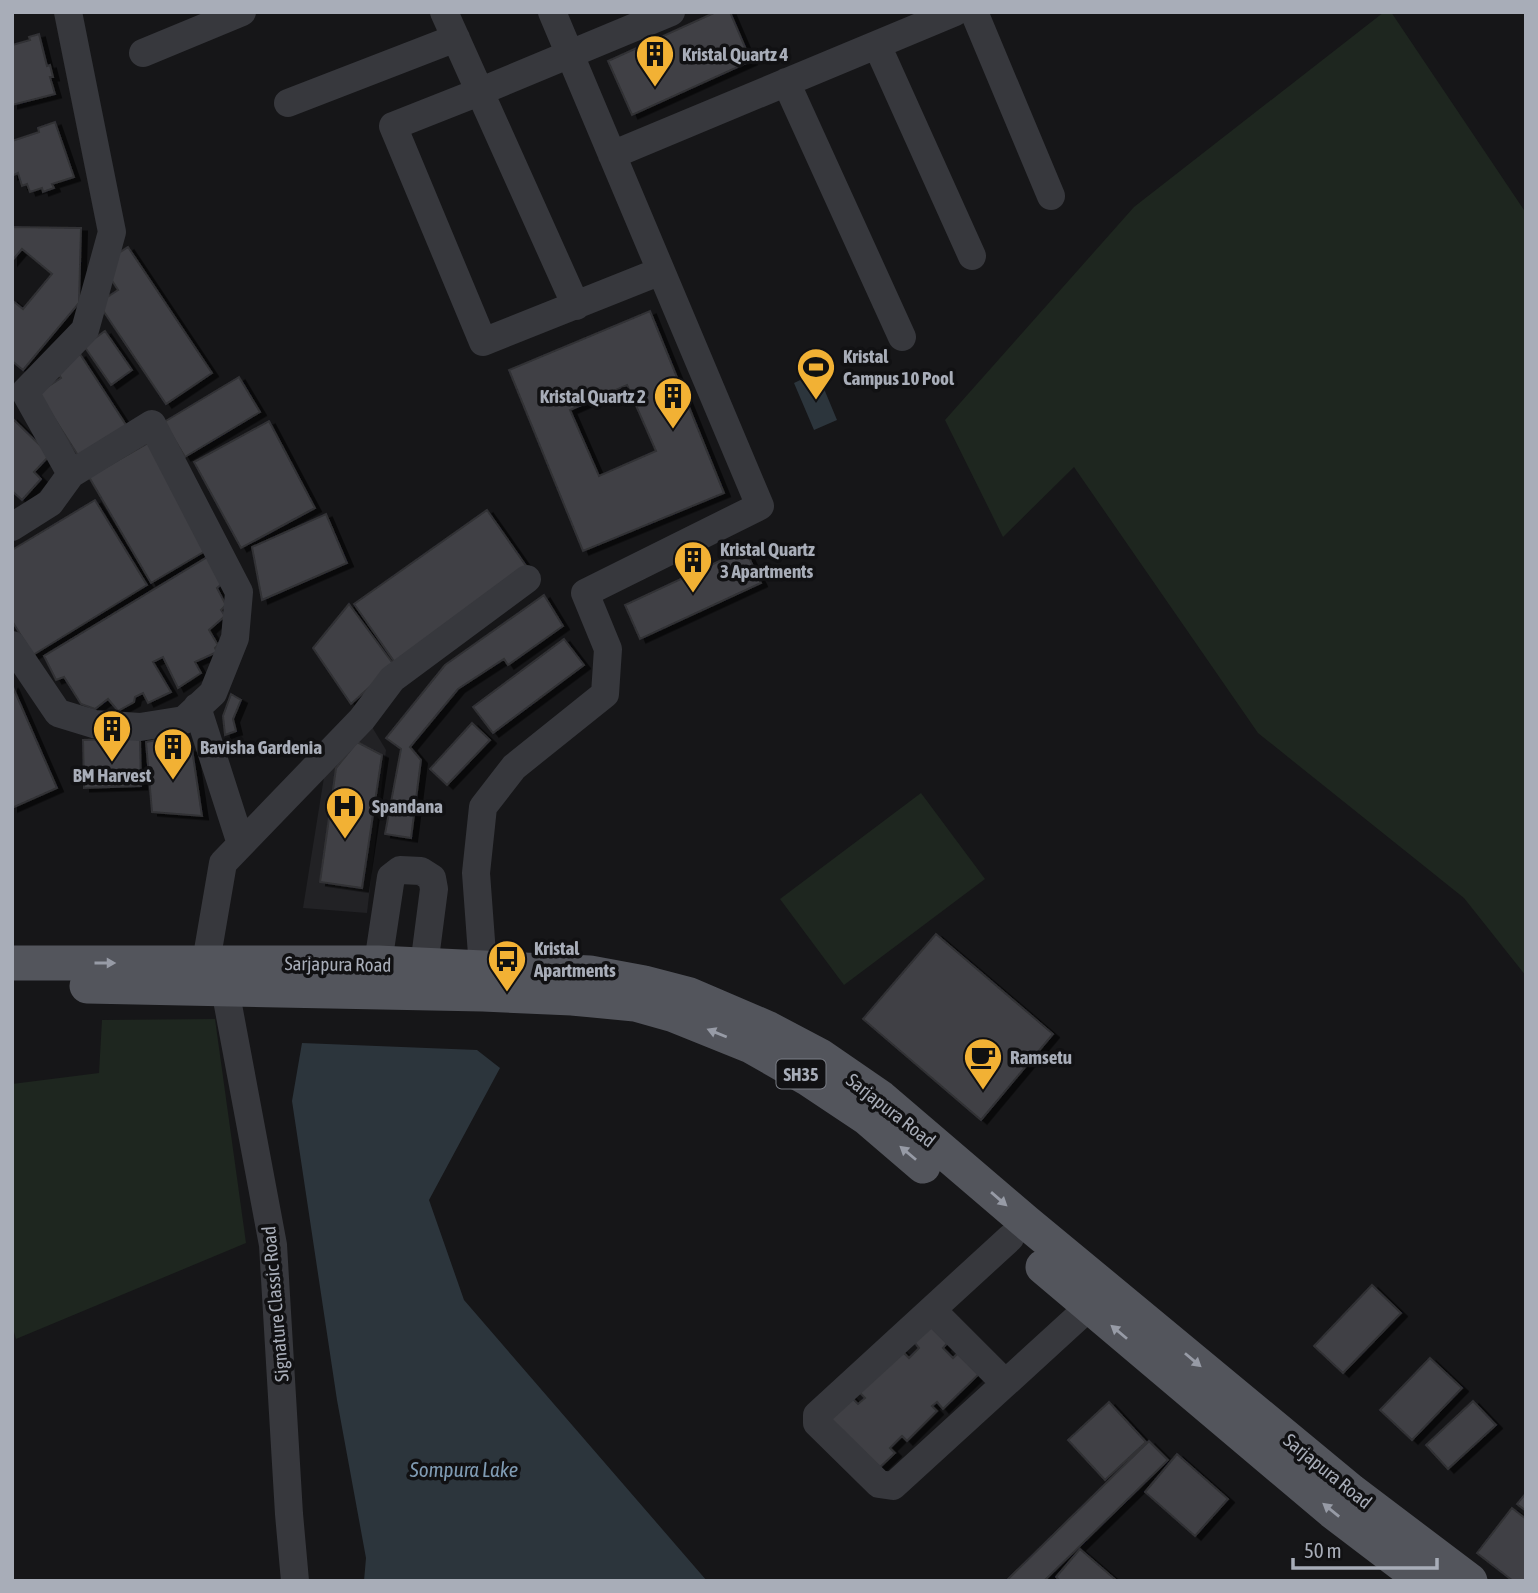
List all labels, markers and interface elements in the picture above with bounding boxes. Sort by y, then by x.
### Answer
building icon: Kristal Quartz 4 [634,33,676,88]
place label: Kristal Quartz 4 [682,43,788,65]
place label: Kristal Campus 10 Pool [843,345,955,389]
sports icon: Kristal Campus 10 Pool [795,346,837,401]
building icon: Kristal Quartz 2 [652,375,694,430]
place label: Kristal Quartz 2 [540,385,646,407]
place label: Kristal Quartz 3 Apartments [720,538,815,582]
building icon: Kristal Quartz 3 Apartments [672,539,714,594]
building icon: BM Harvest [91,708,133,763]
building icon: Bavisha Gardenia [152,726,194,781]
place label: Bavisha Gardenia [200,736,322,758]
place label: BM Harvest [73,764,152,786]
hospital icon: Spandana [324,785,366,840]
place label: Spandana [372,795,443,817]
place label: Kristal Apartments [533,937,616,981]
bus stop icon: Kristal Apartments [486,938,528,993]
street label: Sarjapura Road [284,952,392,976]
one-way arrow [94,957,116,969]
one-way arrow [706,1027,727,1038]
cafe icon: Ramsetu [962,1036,1004,1091]
place label: Ramsetu [1010,1046,1072,1068]
road number: SH35 [776,1059,826,1088]
street label: Sarjapura Road [842,1068,940,1152]
one-way arrow [900,1146,918,1161]
one-way arrow [990,1191,1008,1207]
street label: Signature Classic Road [257,1225,293,1383]
one-way arrow [1111,1325,1128,1340]
one-way arrow [1183,1353,1201,1368]
street label: Sarjapura Road [1280,1429,1376,1513]
water label: Sompura Lake [409,1457,518,1481]
one-way arrow [1322,1503,1340,1518]
scale bar [1293,1526,1436,1570]
text: 50 m [1304,1538,1342,1562]

